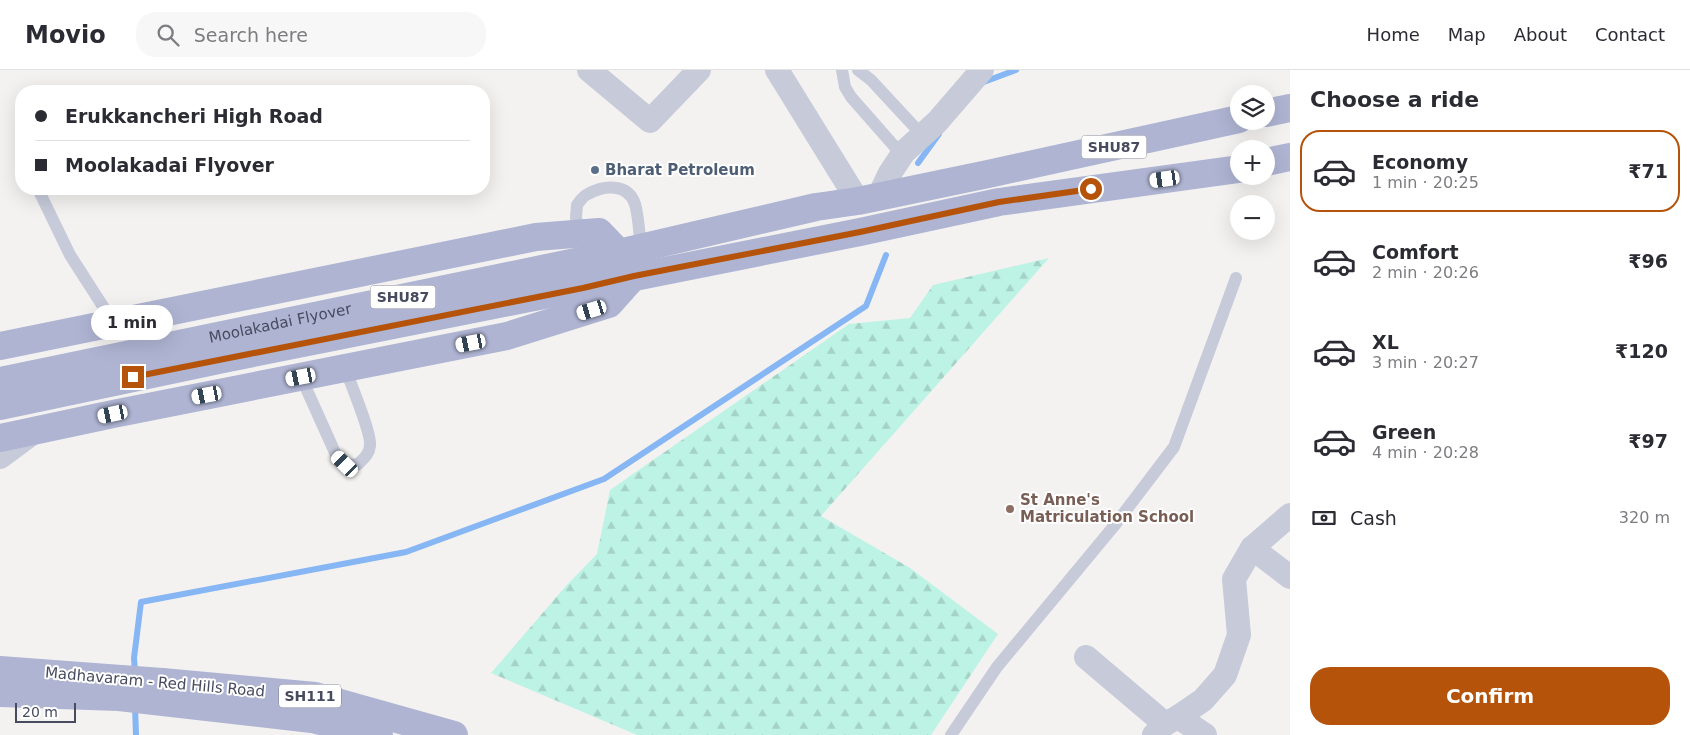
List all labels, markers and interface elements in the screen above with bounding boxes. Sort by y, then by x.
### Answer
search box [136,12,486,57]
text: Movio [25,21,106,49]
icon: search [154,21,182,49]
text: Search here [194,24,308,46]
text: Home [1367,24,1420,45]
text: Map [1448,24,1486,45]
text: About [1514,24,1567,45]
text: Contact [1595,24,1665,45]
map controls [1230,85,1275,240]
button: layers [1230,85,1275,130]
text: Choose a ride [1310,87,1479,112]
text: Erukkancheri High Road [65,105,323,127]
road number: SHU87 [1082,136,1146,158]
button: + [1230,140,1275,185]
icon: car [1312,149,1357,194]
text: Economy [1372,151,1468,173]
text: Moolakadai Flyover [65,154,274,176]
text: ₹71 [1628,160,1668,182]
place label: Bharat Petroleum [605,161,755,179]
marker: Bharat Petroleum [589,164,601,176]
car [1149,169,1180,189]
text: 1 min · 20:25 [1372,173,1479,192]
route start [1080,178,1102,200]
button: − [1230,195,1275,240]
icon: car [1312,239,1357,284]
text: Comfort [1372,241,1459,263]
text: ₹96 [1628,250,1668,272]
text: 2 min · 20:26 [1372,263,1479,282]
road number: SHU87 [370,286,436,308]
car [575,298,608,322]
street label: Moolakadai Flyover [207,299,354,347]
callout: 1 min [92,304,174,340]
text: 1 min [107,313,157,332]
icon: car [1312,329,1357,374]
text: XL [1372,331,1399,353]
car [454,333,487,353]
text: ₹120 [1615,340,1668,362]
text: 3 min · 20:27 [1372,353,1479,372]
route end [122,366,144,388]
car [284,367,317,387]
car [190,385,223,405]
car [96,404,129,424]
icon: car [1312,419,1357,464]
text: Green [1372,421,1436,443]
text: ₹97 [1628,430,1668,452]
text: 4 min · 20:28 [1372,443,1479,462]
car [328,448,361,480]
place label: St Anne's Matriculation School [1020,491,1194,526]
marker: St Anne's Matriculation School [1004,503,1016,515]
icon: cash [1310,504,1338,532]
text: Cash [1350,507,1397,529]
text: 320 m [1619,508,1670,527]
street label: Madhavaram - Red Hills Road [44,663,266,701]
button: Confirm [1310,667,1670,725]
road number: SH111 [279,684,341,708]
scale bar [15,700,76,723]
text: 20 m [22,704,58,720]

